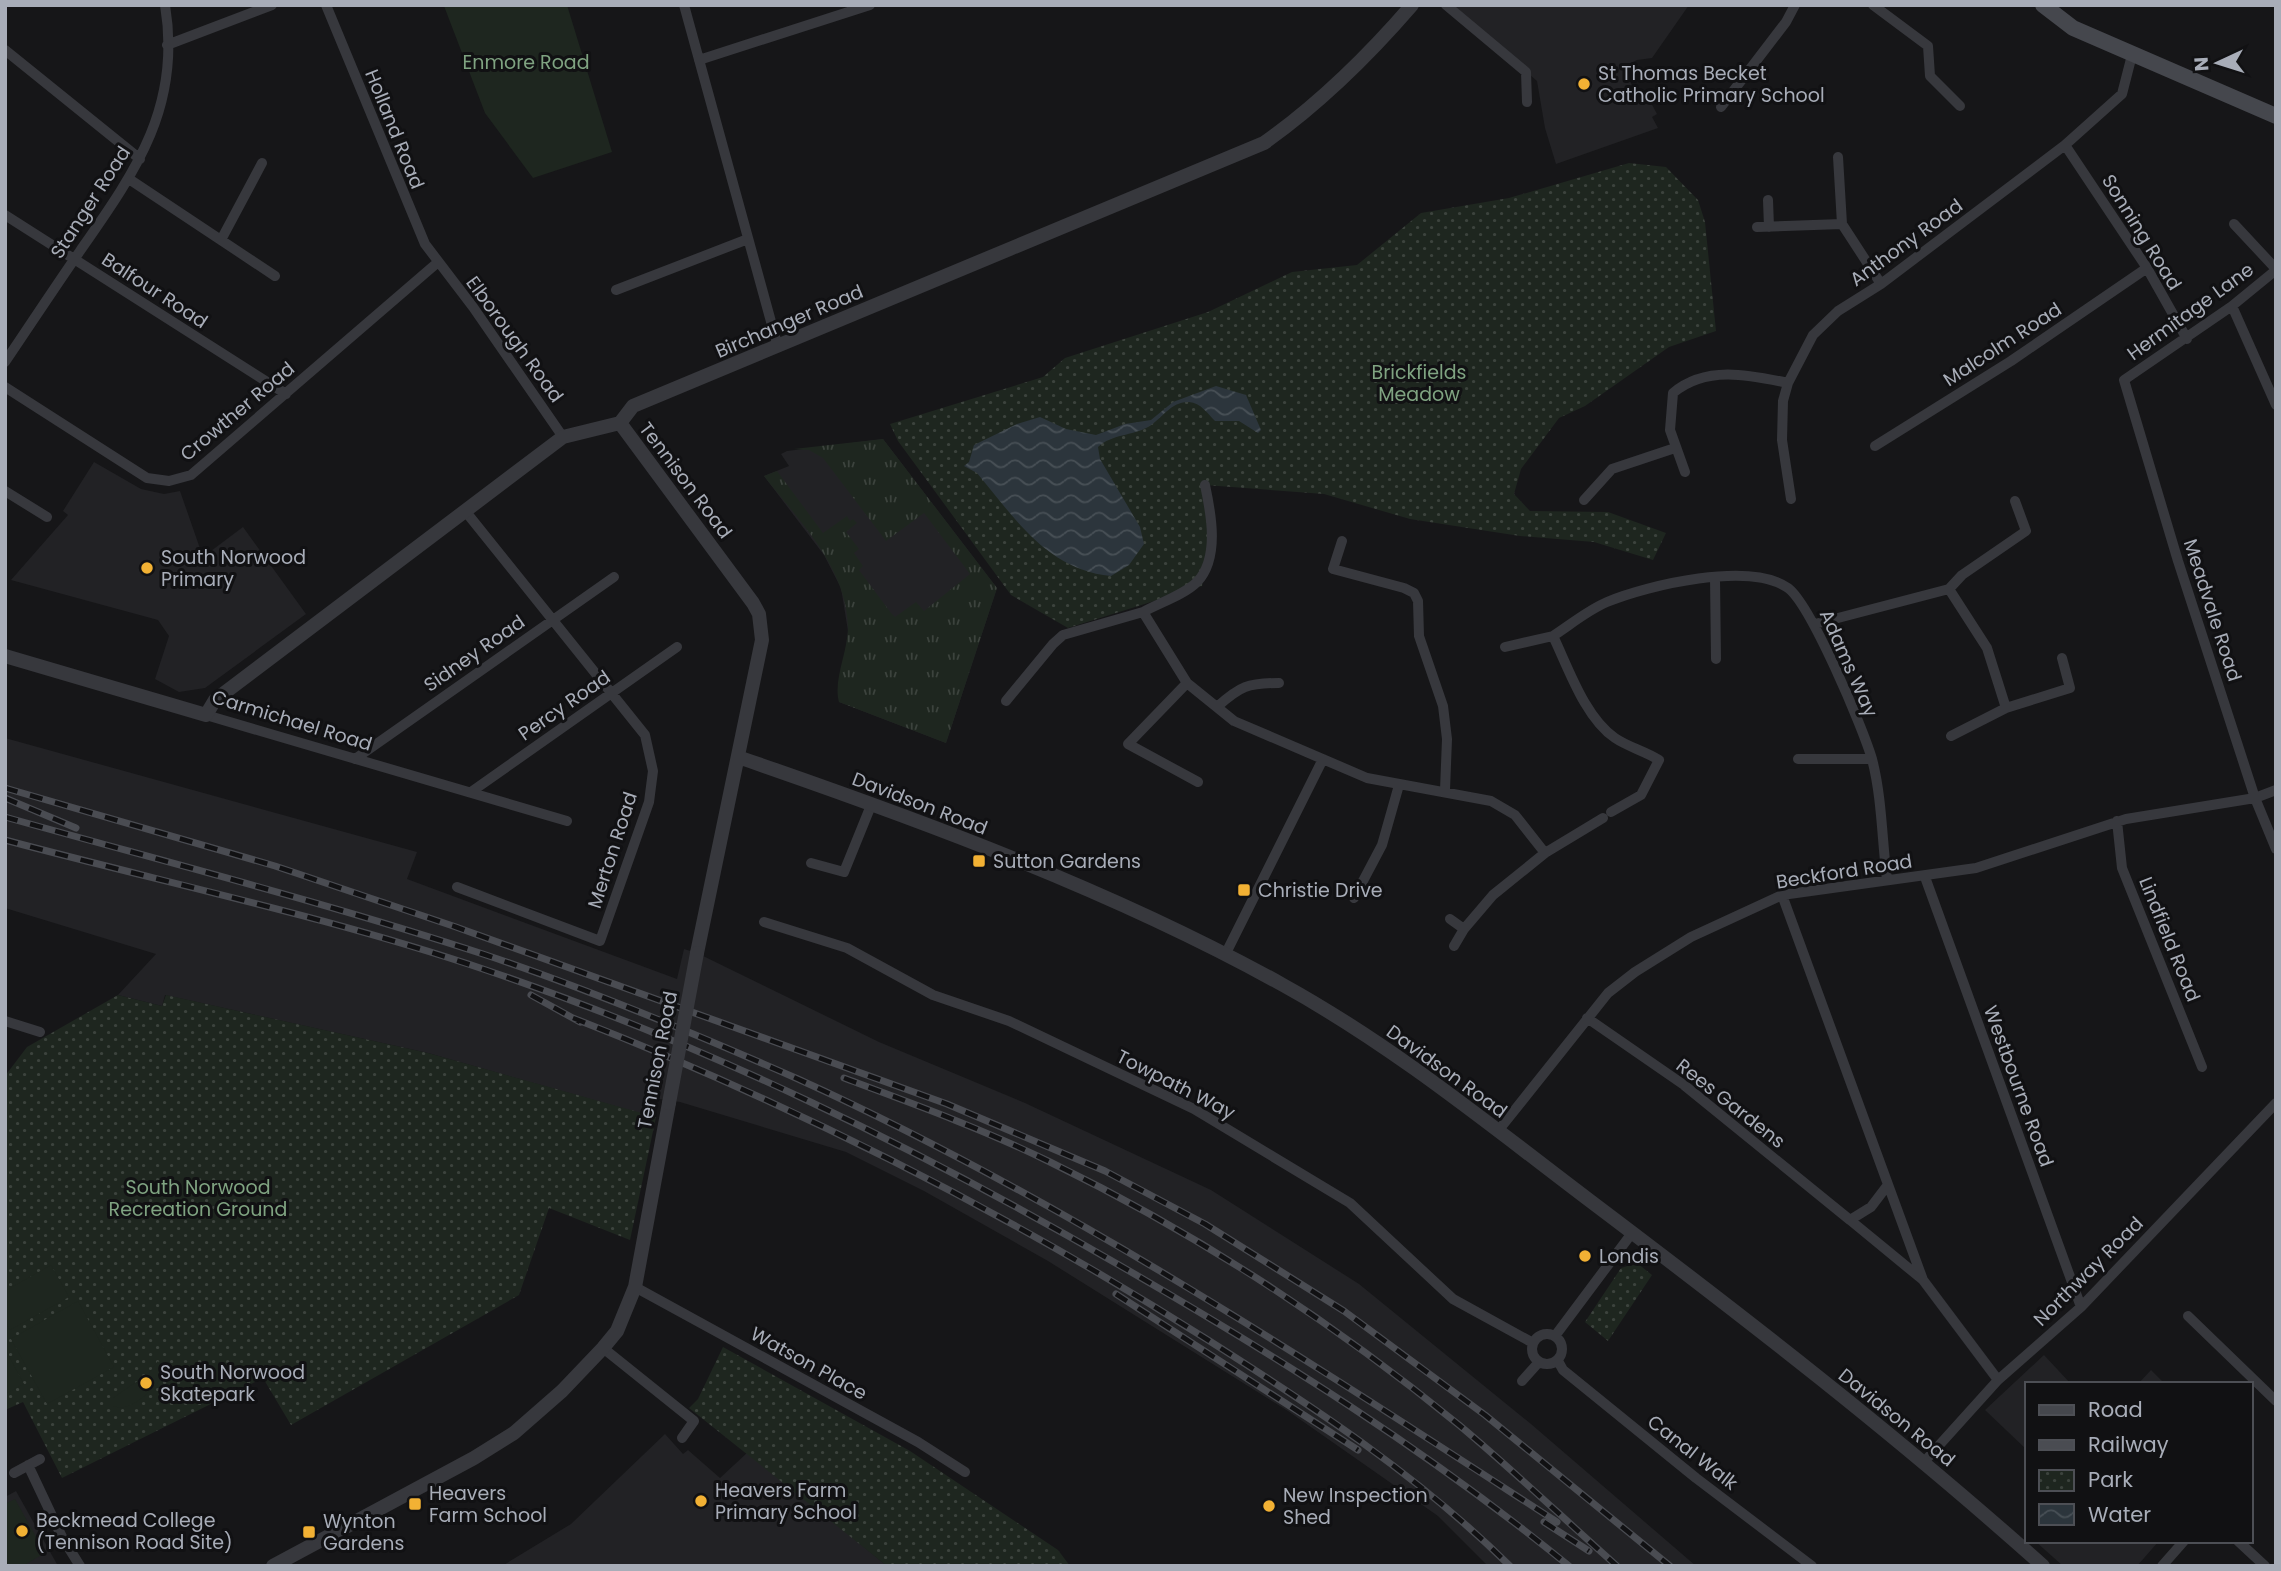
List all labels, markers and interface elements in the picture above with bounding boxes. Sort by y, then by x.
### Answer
north arrow [2183,28,2253,98]
park label: Enmore Road [463,49,589,76]
text: N [2188,56,2216,72]
place label: St Thomas Becket Catholic Primary School [1598,60,1825,109]
street label: Holland Road [358,65,431,193]
marker: St Thomas Becket Catholic Primary School [1576,76,1592,92]
street label: Stanger Road [44,141,137,264]
street label: Sonning Road [2095,169,2188,295]
street label: Anthony Road [1844,192,1968,293]
street label: Balfour Road [97,246,213,335]
street label: Hermitage Lane [2121,256,2259,367]
street label: Elborough Road [459,271,570,408]
street label: Birchanger Road [711,278,867,365]
street label: Malcolm Road [1938,296,2067,393]
street label: Crowther Road [174,355,300,467]
park label: Brickfields Meadow [1372,359,1466,408]
street label: Tennison Road [633,416,738,544]
street label: Meadvale Road [2177,535,2248,685]
place label: South Norwood Primary [161,544,306,593]
marker: South Norwood Primary [139,560,155,576]
street label: Adams Way [1813,605,1884,722]
street label: Sidney Road [418,609,530,698]
street label: Percy Road [513,664,616,747]
street label: Carmichael Road [208,683,375,758]
street label: Davidson Road [848,765,991,842]
street label: Merton Road [581,788,644,912]
street label: Beckford Road [1774,847,1914,896]
place label: Sutton Gardens [993,848,1141,875]
marker: Sutton Gardens [971,853,987,869]
street label: Lindfield Road [2132,873,2207,1006]
place label: Christie Drive [1258,877,1383,904]
marker: Christie Drive [1236,882,1252,898]
street label: Tennison Road [631,989,684,1131]
street label: Westbourne Road [1977,1002,2060,1171]
street label: Davidson Road [1381,1018,1513,1124]
street label: Towpath Way [1112,1043,1240,1126]
street label: Rees Gardens [1671,1052,1791,1155]
park label: South Norwood Recreation Ground [109,1174,287,1223]
street label: Northway Road [2027,1210,2149,1332]
place label: Londis [1599,1243,1659,1270]
marker: Londis [1577,1248,1593,1264]
street label: Watson Place [746,1320,872,1407]
place label: South Norwood Skatepark [160,1359,305,1408]
street label: Davidson Road [1833,1362,1961,1473]
marker: South Norwood Skatepark [138,1375,154,1391]
legend [2025,1382,2253,1543]
text: Road [2088,1395,2143,1424]
street label: Canal Walk [1642,1408,1744,1496]
text: Railway [2088,1430,2169,1459]
text: Park [2088,1465,2133,1494]
place label: Heavers Farm Primary School [715,1477,857,1526]
place label: Heavers Farm School [429,1480,547,1529]
place label: New Inspection Shed [1283,1482,1428,1531]
marker: Heavers Farm Primary School [693,1493,709,1509]
marker: Heavers Farm School [407,1496,423,1512]
marker: New Inspection Shed [1261,1498,1277,1514]
text: Water [2088,1500,2151,1529]
place label: Beckmead College (Tennison Road Site) [36,1507,233,1556]
place label: Wynton Gardens [323,1508,404,1557]
marker: Beckmead College (Tennison Road Site) [14,1523,30,1539]
marker: Wynton Gardens [301,1524,317,1540]

